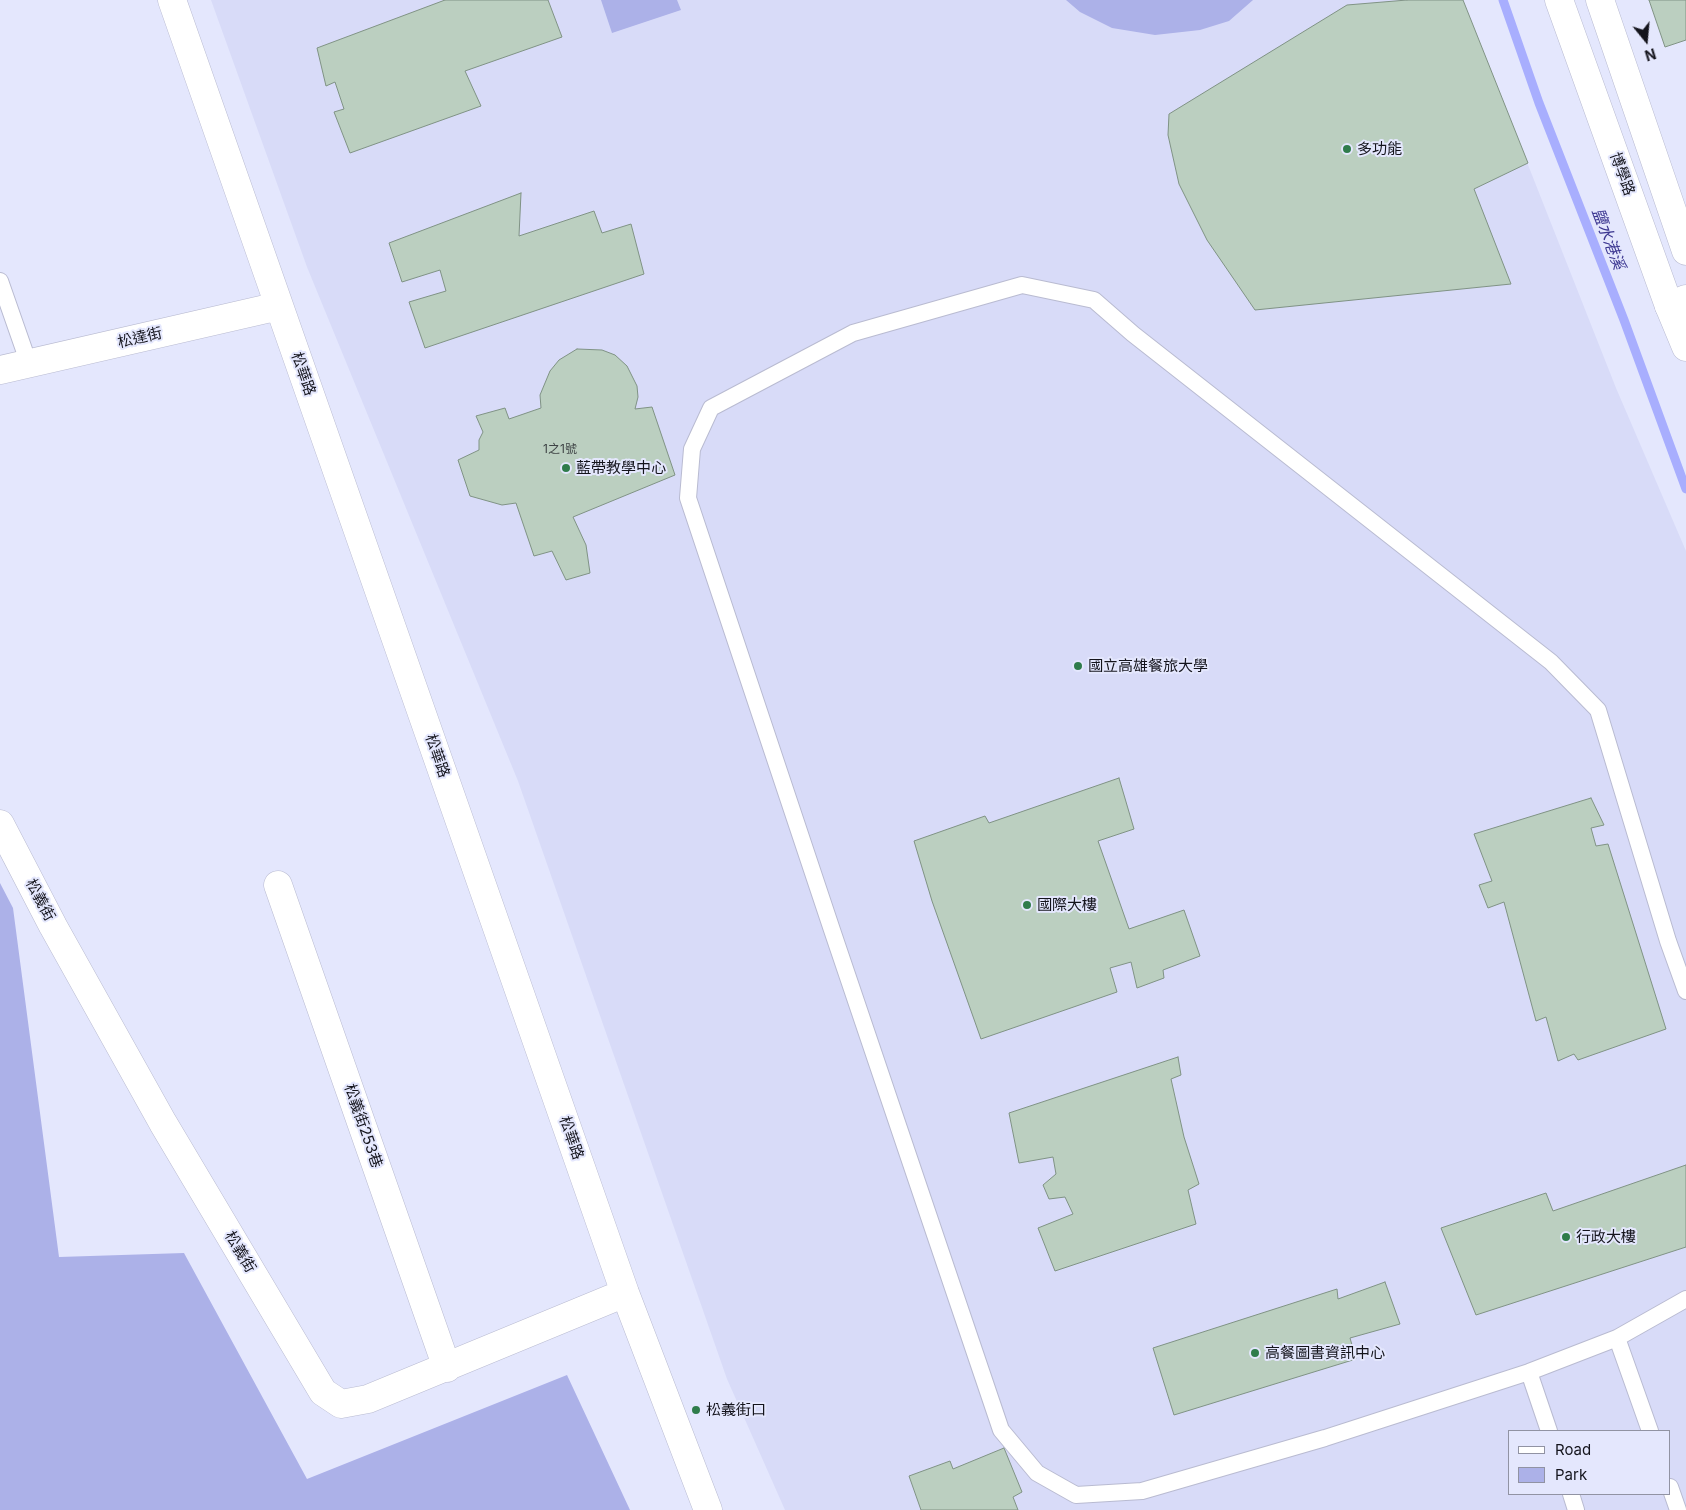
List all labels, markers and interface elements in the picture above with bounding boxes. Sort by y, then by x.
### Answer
north arrow [1621,15,1671,65]
text: N [1643,45,1658,65]
place label: 多功能 [1357,140,1402,158]
marker: 多功能 [1341,143,1353,155]
street label: 博學路 [1606,150,1638,198]
water label: 鹽水港溪 [1588,206,1628,272]
street label: 松達街 [116,324,164,352]
street label: 松華路 [287,350,319,398]
house number: 1之1號 [543,442,577,456]
place label: 藍帶教學中心 [576,459,666,477]
marker: 藍帶教學中心 [560,462,572,474]
place label: 國立高雄餐旅大學 [1088,657,1208,675]
marker: 國立高雄餐旅大學 [1072,660,1084,672]
street label: 松華路 [421,732,453,780]
street label: 松義街 [21,876,59,924]
place label: 國際大樓 [1037,896,1097,914]
marker: 國際大樓 [1021,899,1033,911]
street label: 松義街253巷 [340,1082,386,1170]
street label: 松華路 [555,1114,587,1162]
street label: 松義街 [221,1228,259,1276]
place label: 行政大樓 [1576,1228,1636,1246]
marker: 行政大樓 [1560,1231,1572,1243]
place label: 高餐圖書資訊中心 [1265,1344,1385,1362]
marker: 高餐圖書資訊中心 [1249,1347,1261,1359]
place label: 松義街口 [706,1401,766,1419]
marker: 松義街口 [690,1404,702,1416]
legend [1508,1430,1671,1495]
text: Road [1555,1440,1591,1459]
text: Park [1555,1465,1587,1484]

